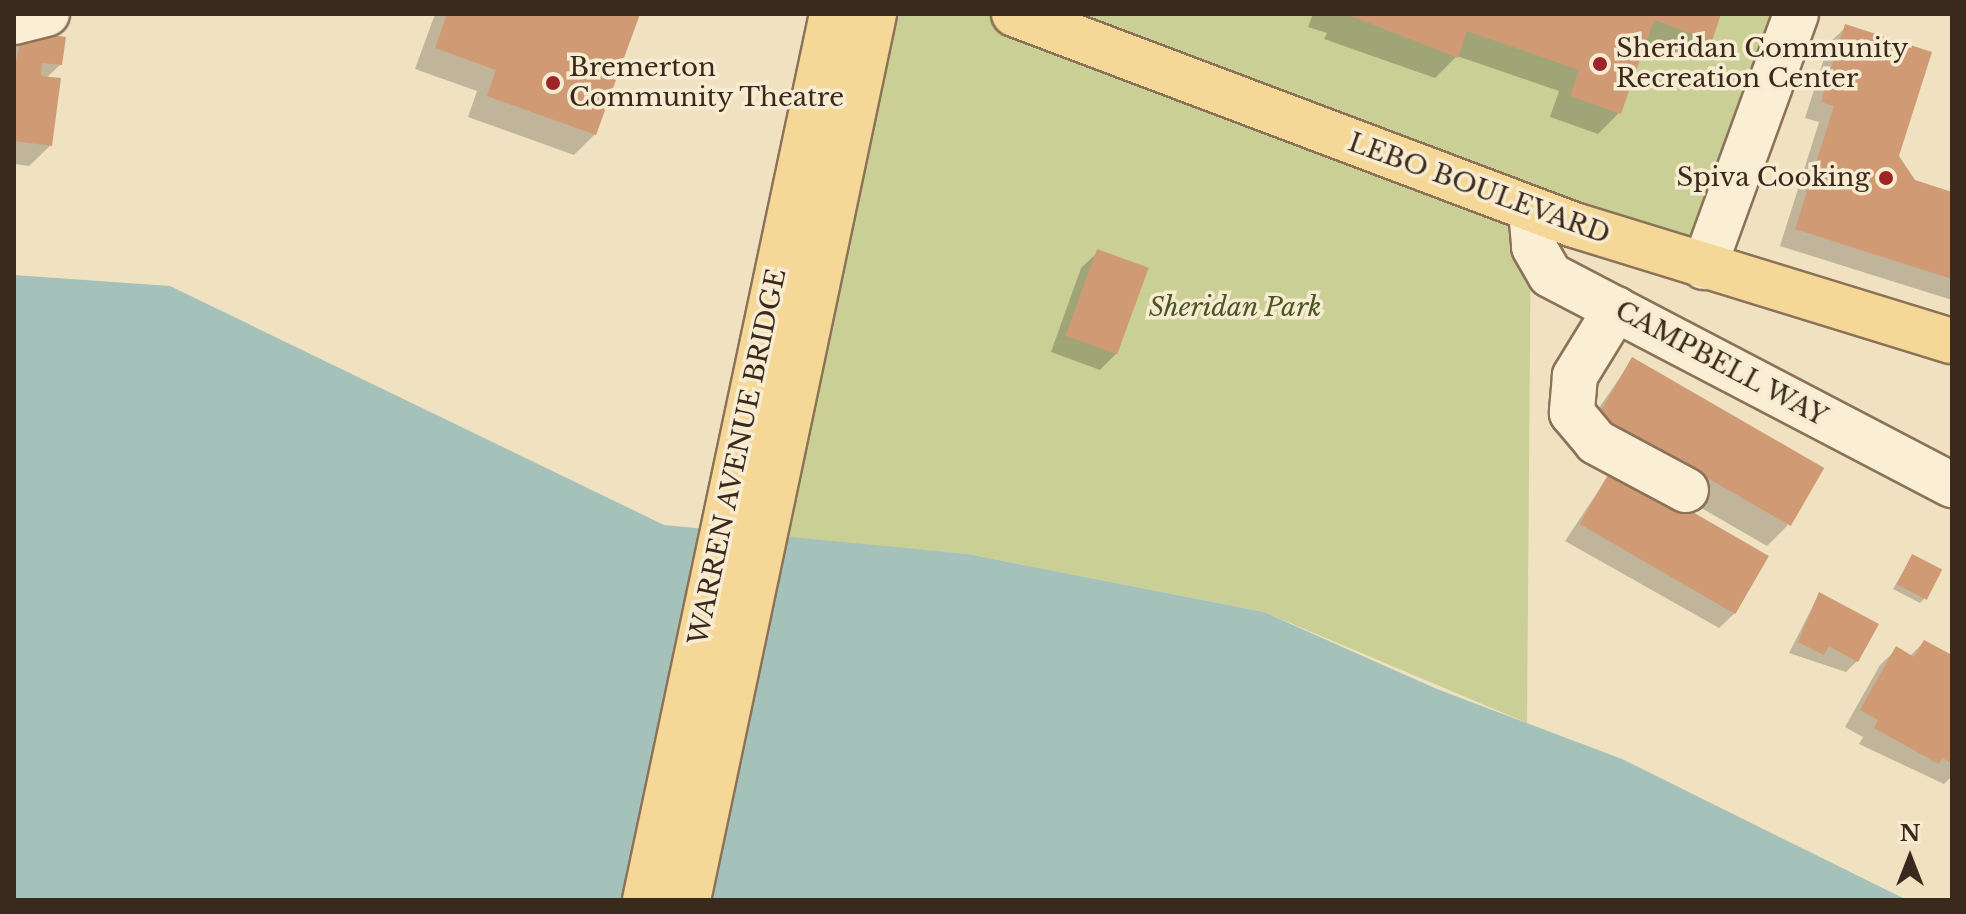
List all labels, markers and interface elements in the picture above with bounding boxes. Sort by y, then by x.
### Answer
place label: Sheridan Community Recreation Center [1616,33,1908,94]
place label: Bremerton Community Theatre [569,52,846,114]
marker: Sheridan Community Recreation Center [1591,55,1609,73]
marker: Bremerton Community Theatre [544,74,562,92]
street label: LEBO BOULEVARD [1344,127,1614,251]
place label: Spiva Cooking [1676,162,1870,194]
marker: Spiva Cooking [1877,169,1895,187]
street label: WARREN AVENUE BRIDGE [683,266,793,648]
park label: Sheridan Park [1148,292,1322,324]
street label: CAMPBELL WAY [1609,295,1833,433]
north arrow [1870,818,1950,898]
text: N [1900,820,1920,847]

